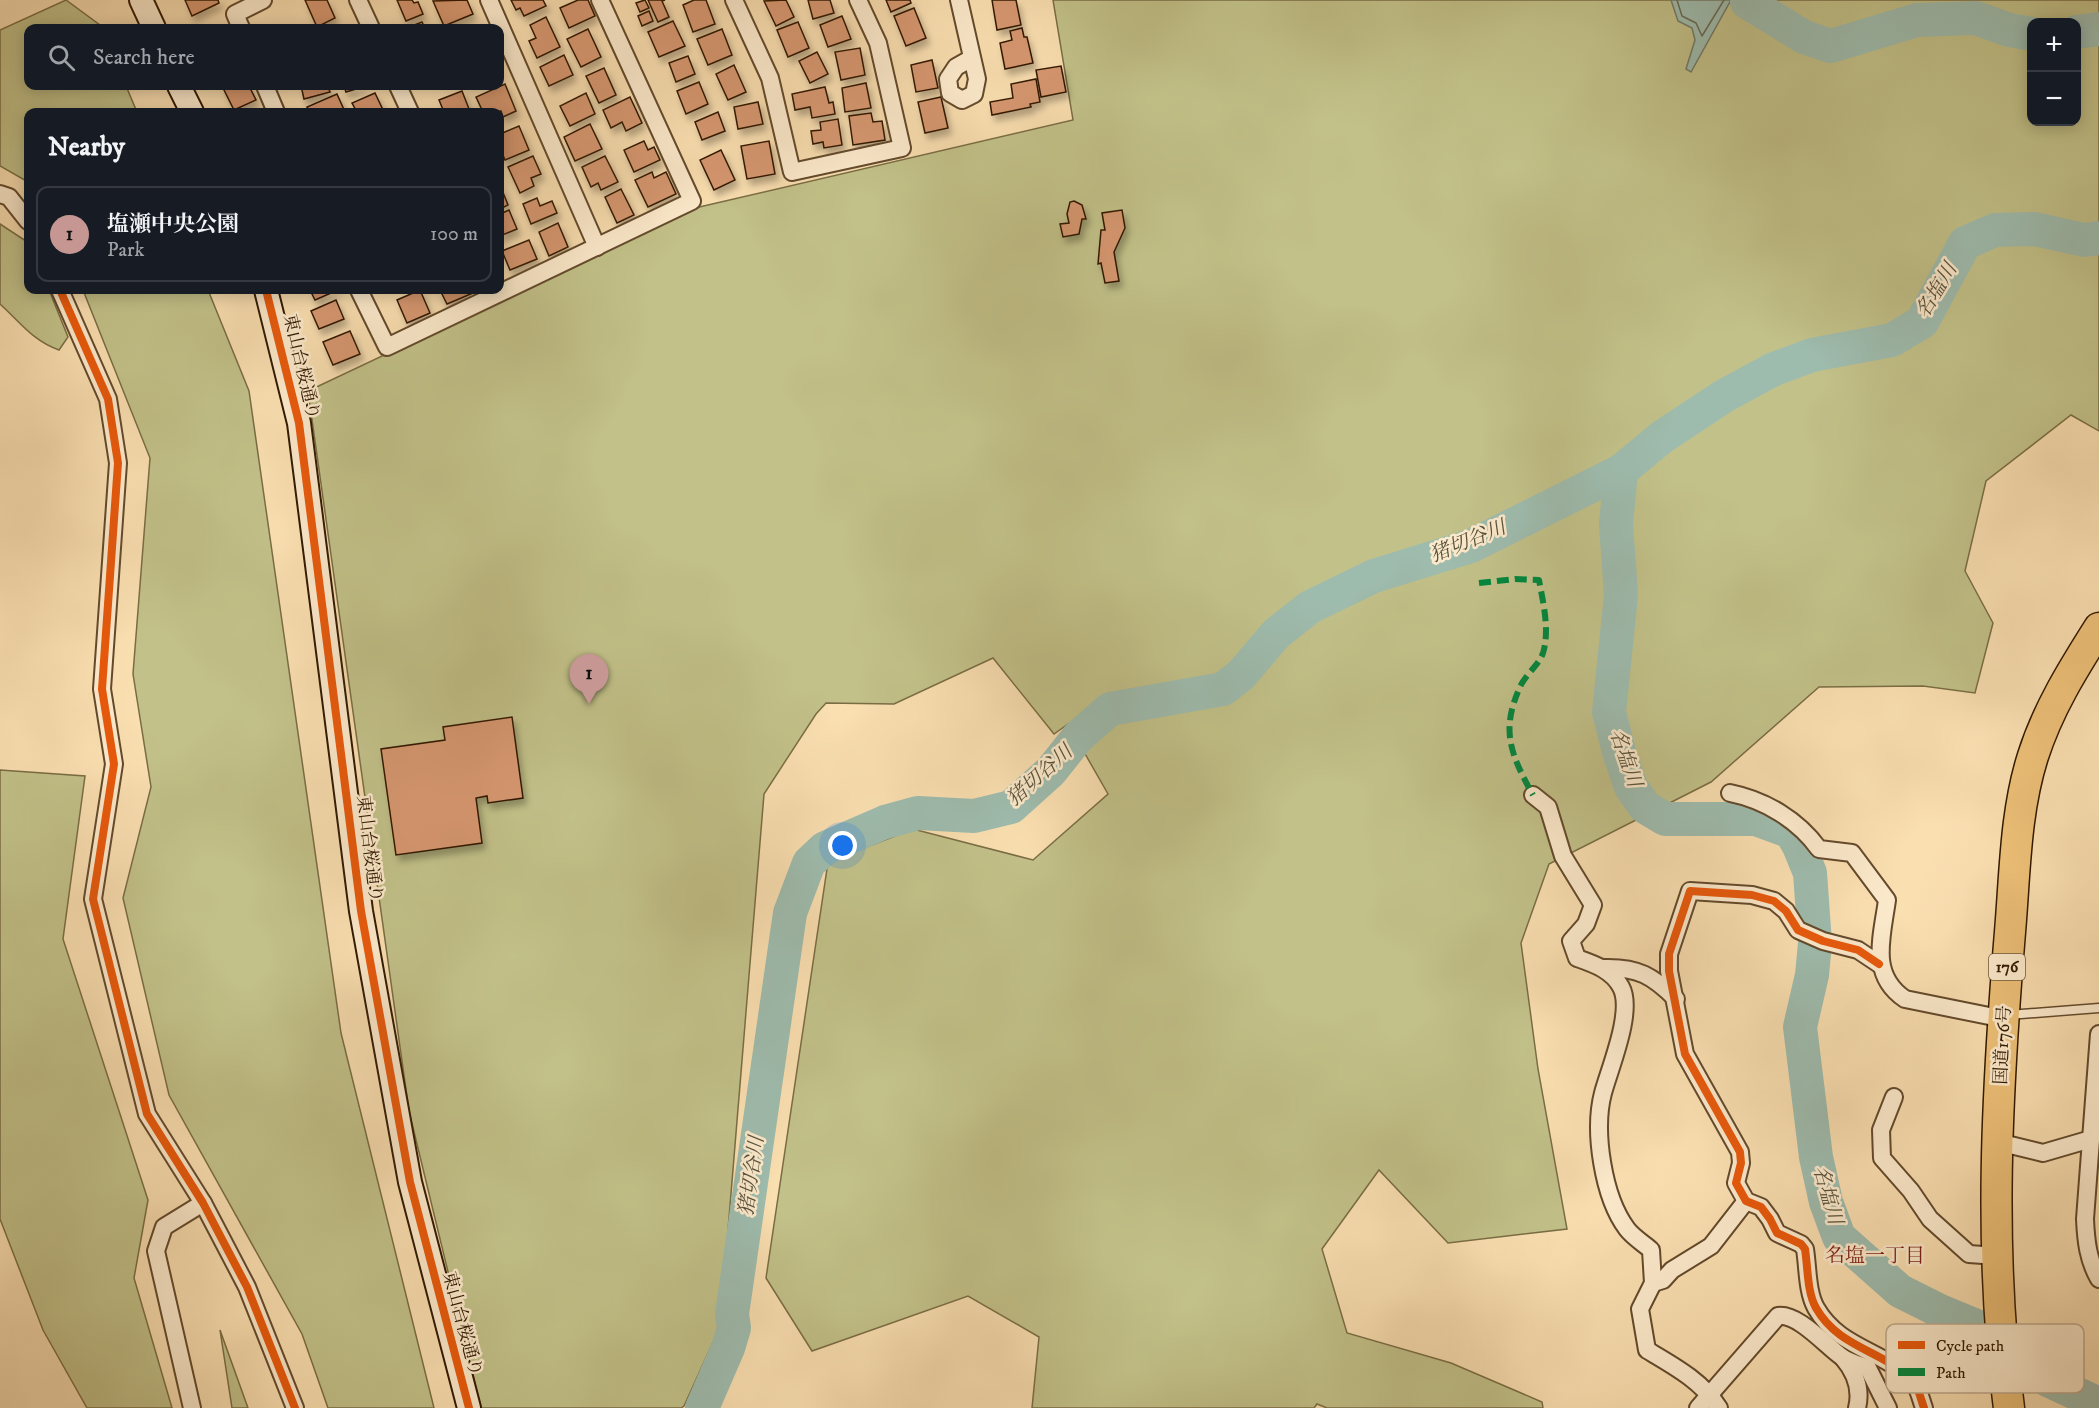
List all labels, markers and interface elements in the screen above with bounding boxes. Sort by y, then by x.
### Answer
map controls [2027,18,2081,126]
button: + [2027,18,2081,72]
search box [24,24,504,90]
icon: search [45,41,78,74]
text: Search here [93,44,195,71]
button: − [2027,72,2081,126]
text: Nearby [48,131,125,164]
text: 塩瀬中央公園 [107,211,239,238]
text: 1 [66,222,73,247]
text: 100 m [430,222,478,247]
text: Park [107,238,144,263]
water label: 名塩川 [1911,257,1964,323]
street label: 東山台桜通り [278,312,324,422]
water label: 猪切谷川 [1426,515,1512,569]
pin: 1 [570,654,608,704]
water label: 名塩川 [1603,726,1647,792]
water label: 猪切谷川 [1002,739,1080,812]
street label: 東山台桜通り [352,794,386,904]
your location [828,831,857,860]
road number: 176 [1989,954,2025,980]
street label: 国道176号 [1990,1005,2016,1085]
water label: 猪切谷川 [734,1133,770,1217]
water label: 名塩川 [1807,1163,1848,1229]
district label: 名塩一丁目 [1825,1244,1925,1269]
street label: 東山台桜通り [437,1269,487,1379]
legend [1886,1324,2084,1393]
text: Cycle path [1936,1336,2005,1356]
text: Path [1936,1363,1966,1383]

